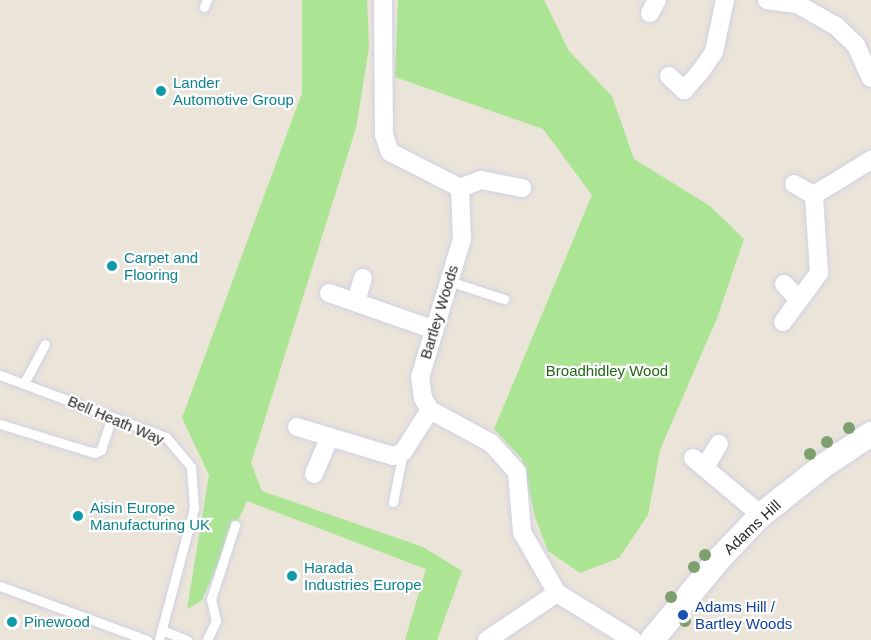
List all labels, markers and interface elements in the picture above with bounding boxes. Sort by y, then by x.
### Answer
place label: Lander Automotive Group [173,73,294,108]
marker: Lander Automotive Group [154,84,168,98]
place label: Carpet and Flooring [124,248,198,283]
marker: Carpet and Flooring [105,259,119,273]
street label: Bartley Woods [416,263,462,361]
park label: Broadhidley Wood [546,362,668,380]
street label: Bell Heath Way [65,392,167,448]
street label: Adams Hill [720,496,784,558]
place label: Aisin Europe Manufacturing UK [90,498,210,533]
marker: Aisin Europe Manufacturing UK [71,509,85,523]
place label: Harada Industries Europe [304,558,422,593]
marker: Harada Industries Europe [285,569,299,583]
place label: Adams Hill / Bartley Woods [695,597,792,632]
marker: Adams Hill / Bartley Woods [676,608,690,622]
place label: Pinewood [24,613,90,631]
marker: Pinewood [5,615,19,629]

